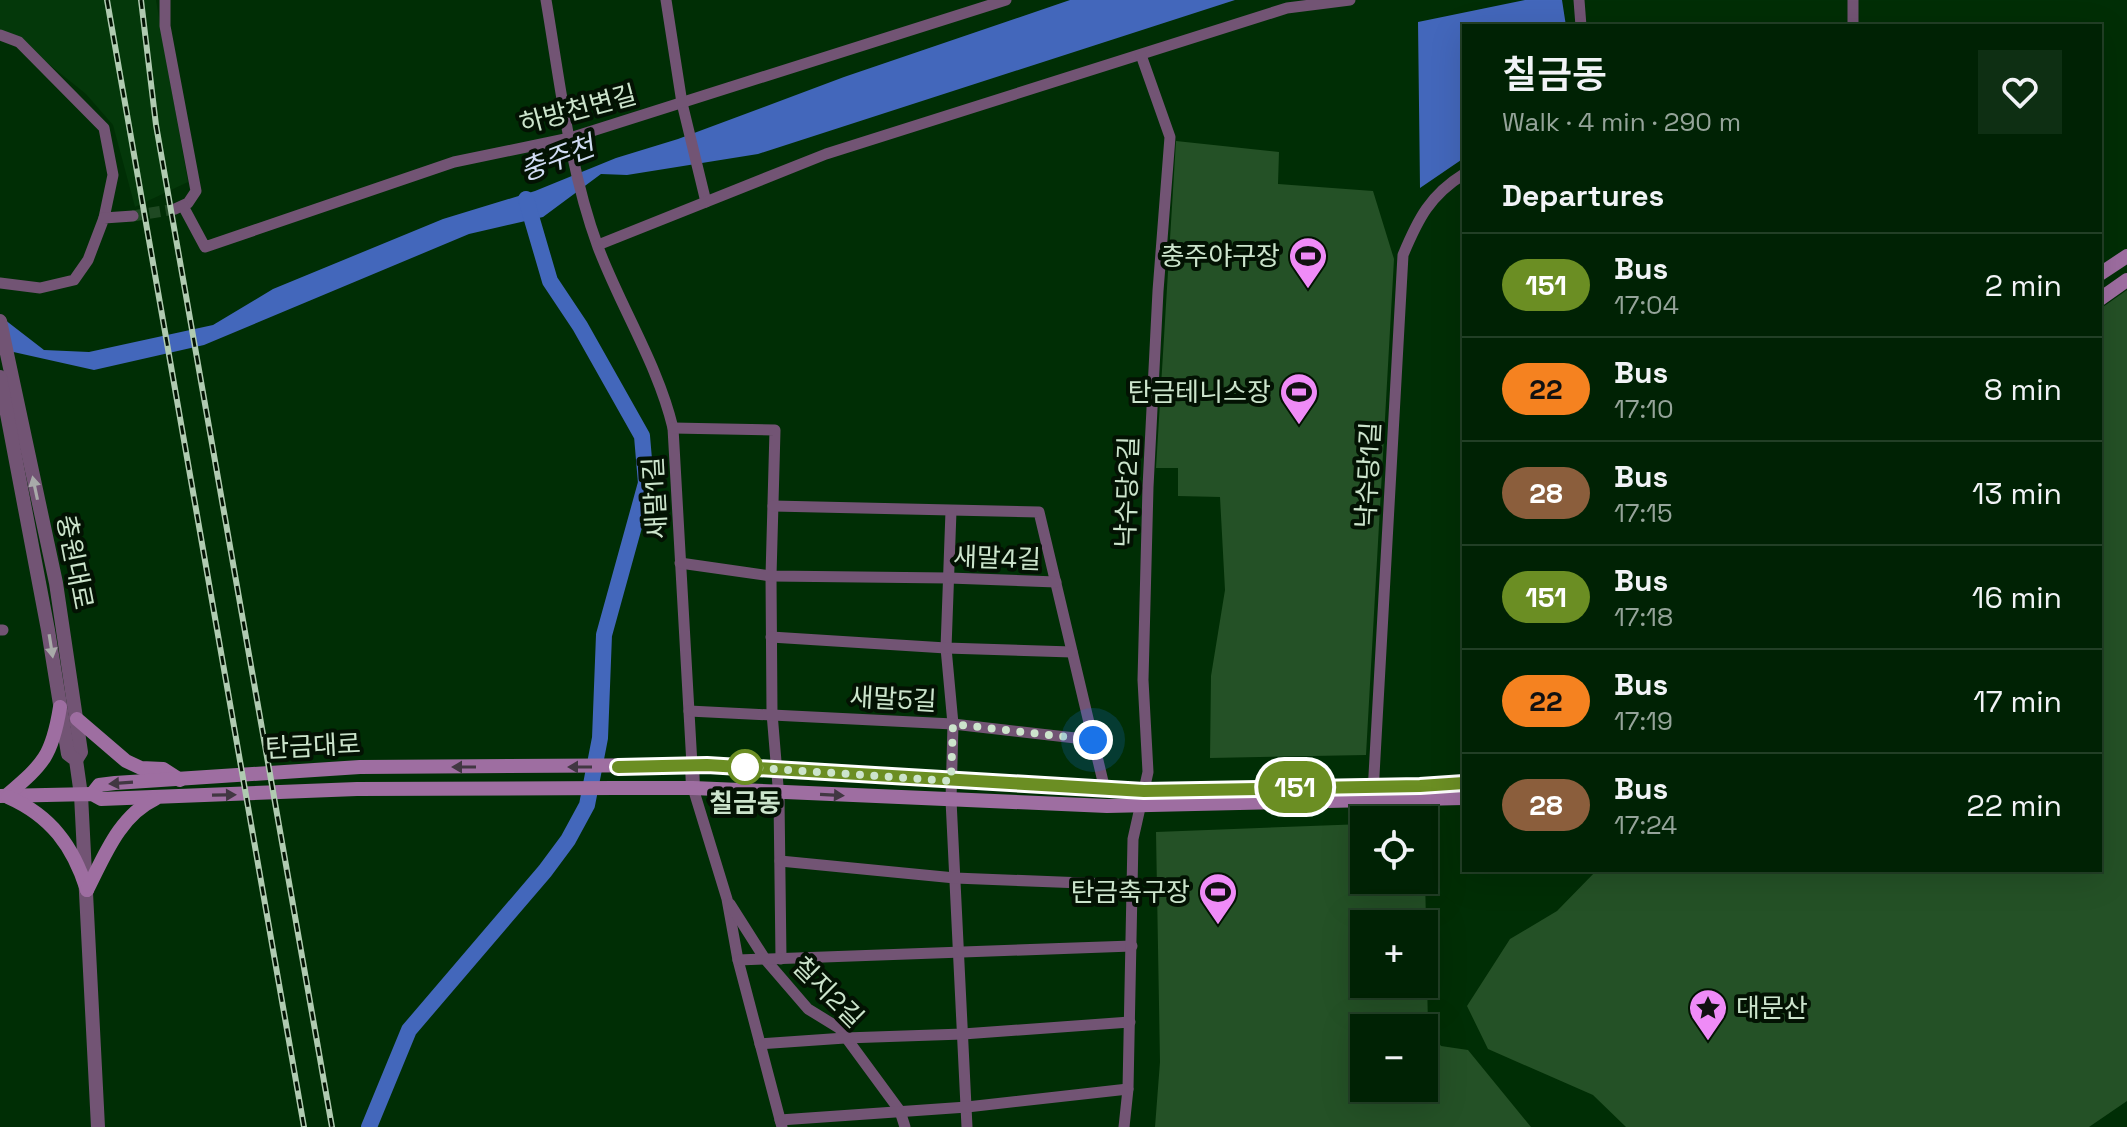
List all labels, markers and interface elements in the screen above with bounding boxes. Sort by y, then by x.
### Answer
button: heart [1978,50,2062,134]
text: 칠금동 [1502,51,1607,99]
street label: 하방천변길 [516,77,640,141]
text: Walk · 4 min · 290 m [1502,105,1741,139]
water label: 충주천 [514,126,603,189]
text: Departures [1502,176,1664,215]
sports icon: 충주야구장 [1287,235,1329,290]
place label: 충주야구장 [1160,239,1280,273]
text: Bus [1614,249,1668,288]
text: 2 min [1985,266,2062,305]
text: 151 [1525,267,1567,303]
text: 17:04 [1614,288,1679,322]
text: Bus [1614,353,1668,392]
text: 8 min [1984,370,2062,409]
sports icon: 탄금테니스장 [1278,371,1320,426]
text: 22 [1529,371,1563,407]
place label: 탄금테니스장 [1127,375,1271,409]
text: 17:10 [1614,392,1674,426]
street label: 낙수당1길 [1348,421,1388,529]
street label: 낙수당2길 [1108,436,1146,548]
street label: 새말1길 [636,456,674,540]
text: Bus [1614,457,1668,496]
text: 13 min [1972,474,2062,513]
one-way arrow [28,475,41,500]
text: 28 [1529,475,1563,511]
text: 17:15 [1614,496,1673,530]
street label: 충원대로 [49,512,101,612]
street label: 새말4길 [952,539,1042,577]
text: Bus [1614,561,1668,600]
text: 16 min [1972,578,2062,617]
text: 151 [1525,579,1567,615]
text: 17:18 [1614,600,1673,634]
one-way arrow [45,633,58,658]
text: Bus [1614,665,1668,704]
street label: 새말5길 [848,680,938,718]
text: 17 min [1973,682,2062,721]
text: 22 [1529,683,1563,719]
text: 17:19 [1614,704,1673,738]
your location [1073,720,1113,760]
street label: 탄금대로 [264,727,362,765]
marker: 칠금동 [728,750,762,784]
one-way arrow [451,761,476,773]
one-way arrow [567,761,592,773]
line badge: 151 [1249,761,1341,813]
text: 151 [1274,769,1316,805]
text: Bus [1614,769,1668,808]
one-way arrow [108,777,133,790]
place label: 칠금동 [709,786,781,820]
text: 22 min [1967,786,2062,825]
text: 28 [1529,787,1563,823]
one-way arrow [212,788,237,801]
one-way arrow [820,789,845,802]
map controls [1350,806,1438,1102]
button: locate [1350,806,1438,894]
text: 17:24 [1614,808,1677,842]
sports icon: 탄금축구장 [1197,871,1239,926]
place label: 탄금축구장 [1070,875,1190,909]
button: + [1350,910,1438,998]
street label: 칠지2길 [785,949,871,1035]
place icon: 대문산 [1687,987,1729,1042]
place label: 대문산 [1736,991,1808,1025]
button: − [1350,1014,1438,1102]

